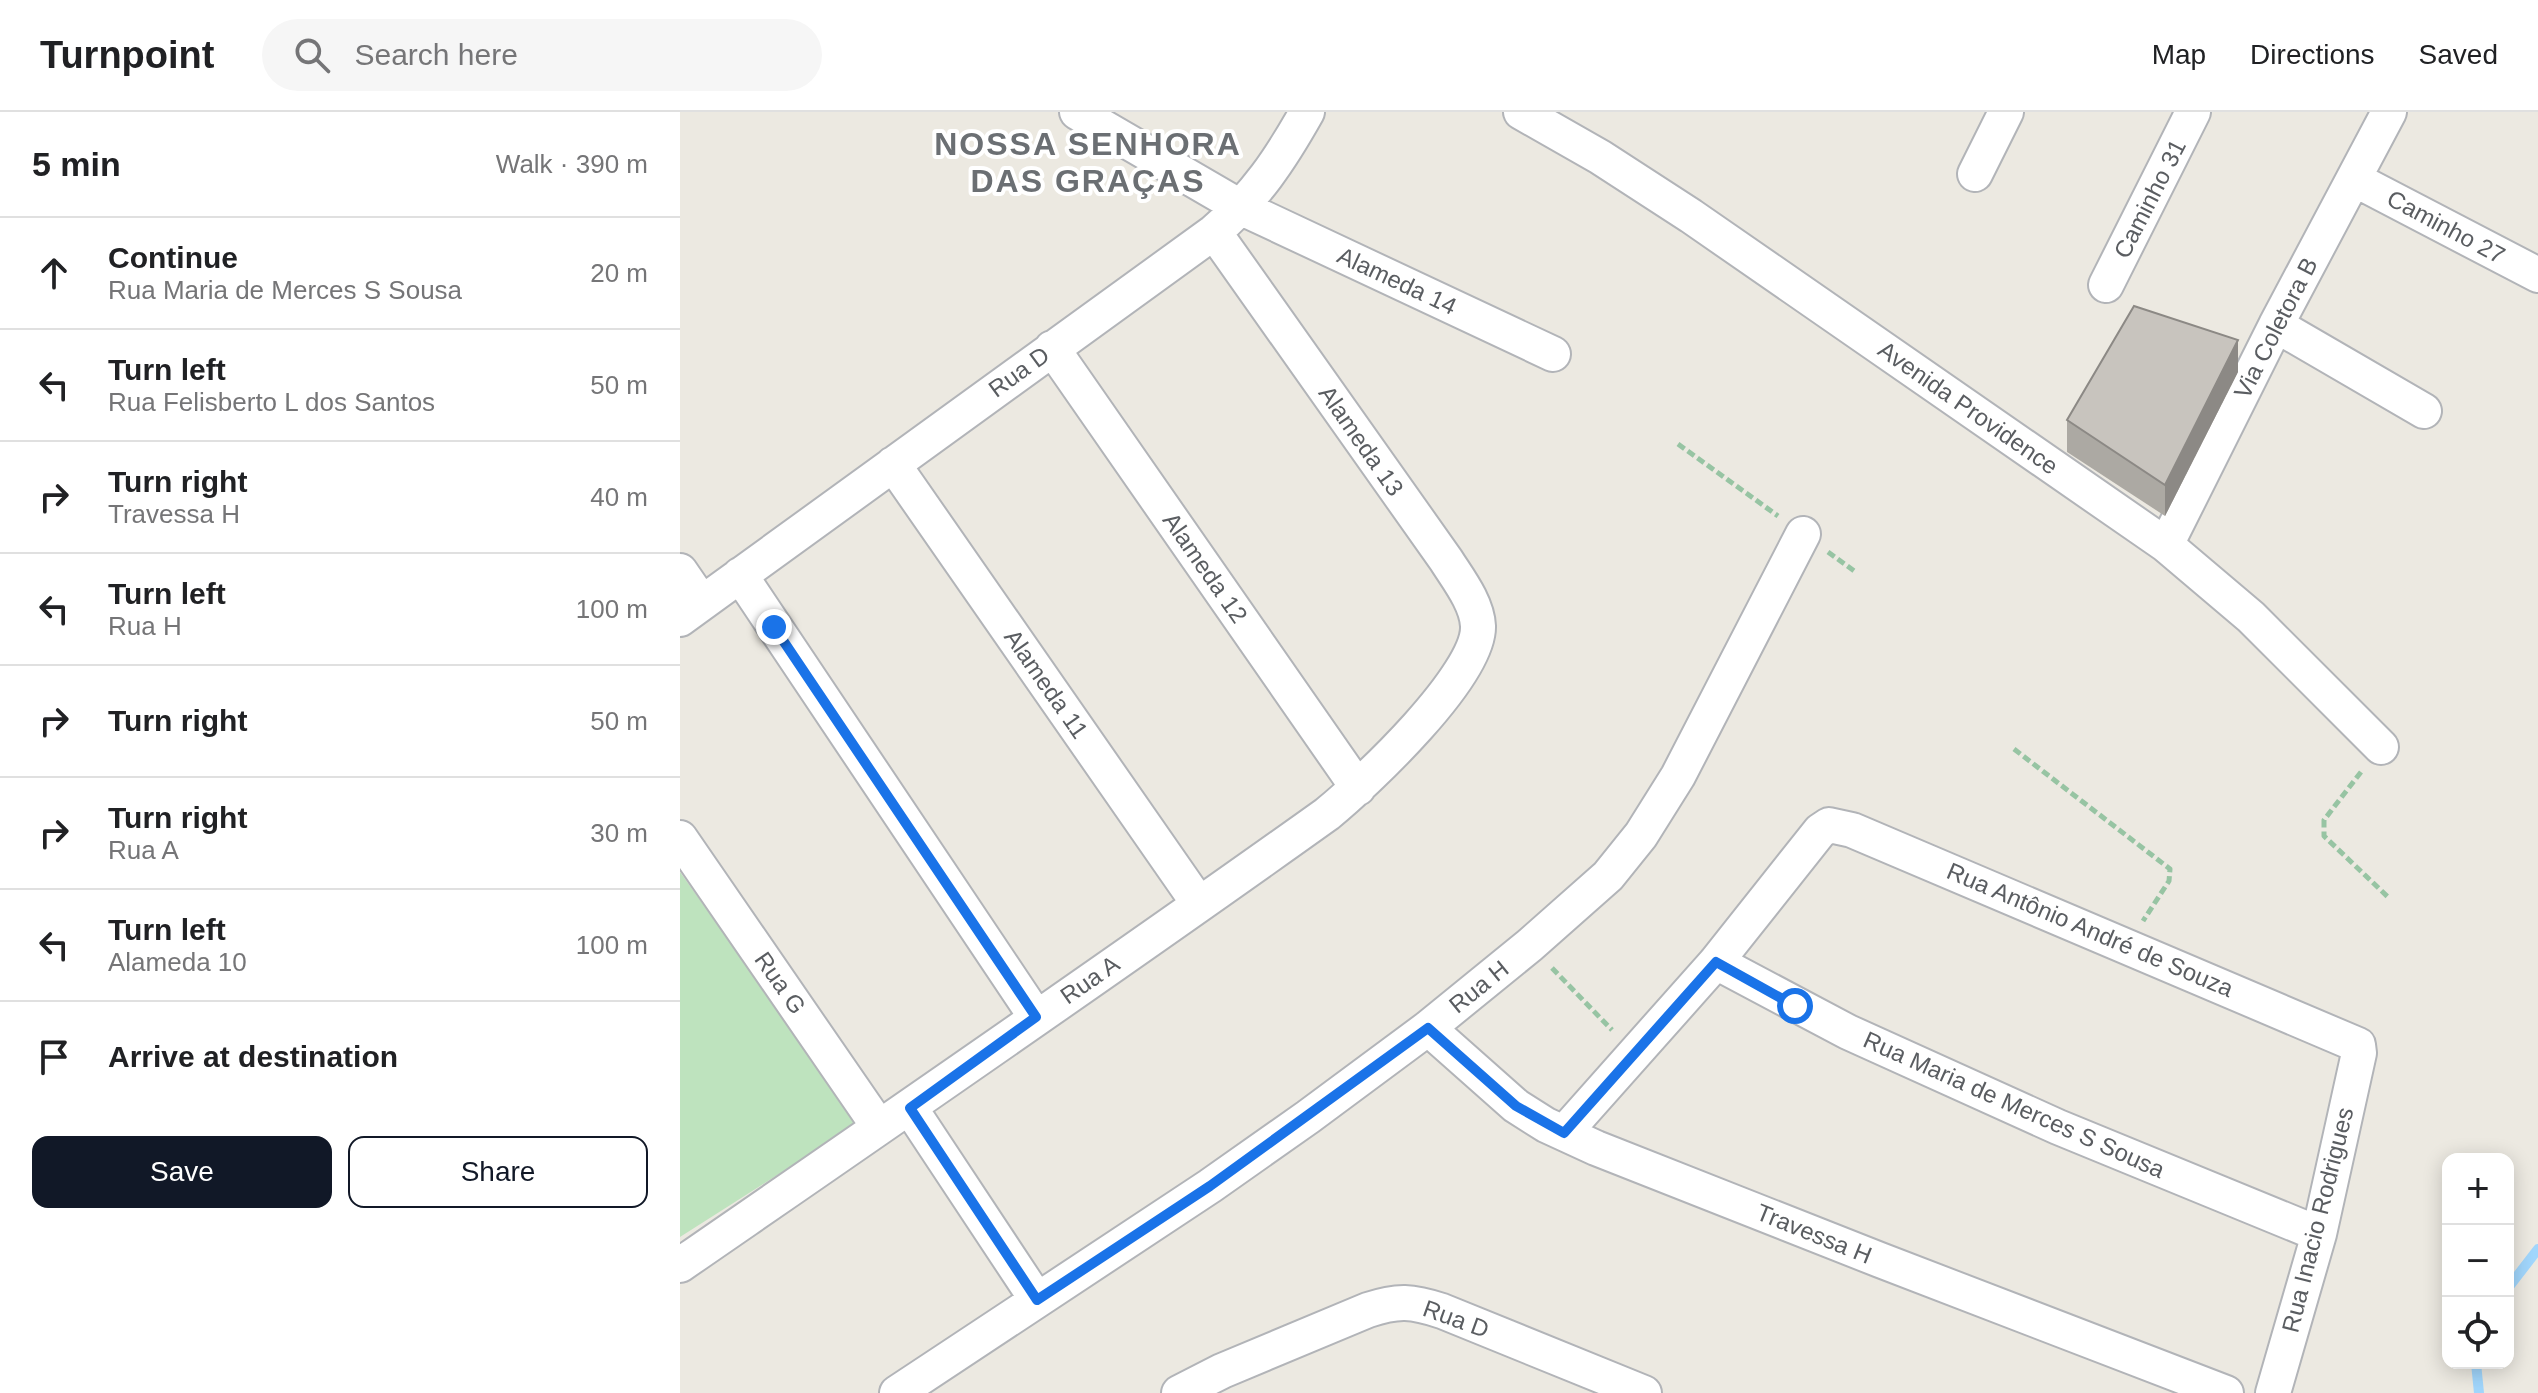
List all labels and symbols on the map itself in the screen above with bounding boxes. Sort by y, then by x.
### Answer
district label: NOSSA SENHORA DAS GRAÇAS [934,126,1242,199]
street label: Caminho 31 [2108,135,2191,263]
street label: Caminho 27 [2383,184,2510,269]
street label: Alameda 14 [1333,241,1461,320]
street label: Via Coletora B [2228,253,2323,403]
street label: Avenida Providence [1873,335,2063,480]
street label: Rua D [983,341,1054,403]
street label: Alameda 13 [1314,381,1409,501]
street label: Alameda 12 [1158,508,1253,628]
route end [756,609,792,645]
street label: Alameda 11 [999,624,1094,743]
street label: Rua Antônio André de Souza [1943,857,2238,1002]
street label: Rua G [749,947,811,1019]
street label: Rua A [1055,950,1124,1009]
street label: Rua H [1444,955,1514,1019]
route start [1777,988,1813,1024]
street label: Rua Maria de Merces S Sousa [1859,1026,2170,1184]
street label: Rua Inacio Rodrigues [2276,1105,2359,1335]
street label: Travessa H [1753,1198,1876,1269]
street label: Rua D [1420,1294,1493,1343]

